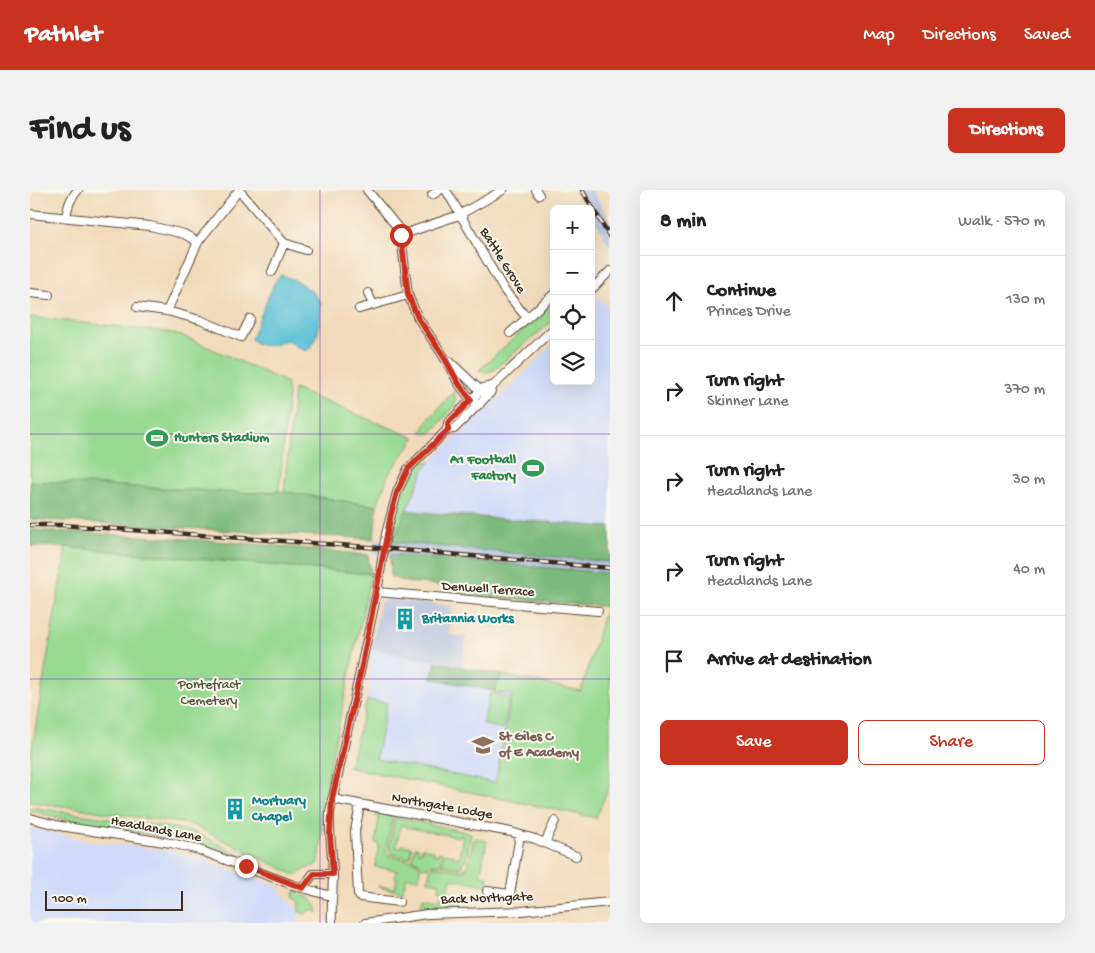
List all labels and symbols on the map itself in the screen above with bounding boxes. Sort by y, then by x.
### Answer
route start [390,224,413,247]
street label: Battle Grove [475,224,529,298]
sports icon: Hunters Stadium [144,425,170,451]
place label: Hunters Stadium [174,430,269,447]
place label: A1 Football Factory [449,452,516,485]
sports icon: A1 Football Factory [520,455,546,481]
street label: Denwell Terrace [440,578,536,602]
building icon: Britannia Works [392,606,418,632]
place label: Britannia Works [421,611,514,628]
park label: Pontefract Cemetery [177,677,241,710]
place label: St Giles C of E Academy [498,729,579,762]
school or university icon: St Giles C of E Academy [470,732,496,758]
street label: Northgate Lodge [390,790,495,824]
place label: Mortuary Chapel [251,793,306,826]
building icon: Mortuary Chapel [222,796,248,822]
street label: Headlands Lane [109,813,204,847]
route end [235,855,258,878]
scale bar [45,888,182,911]
street label: Back Northgate [439,889,534,909]

